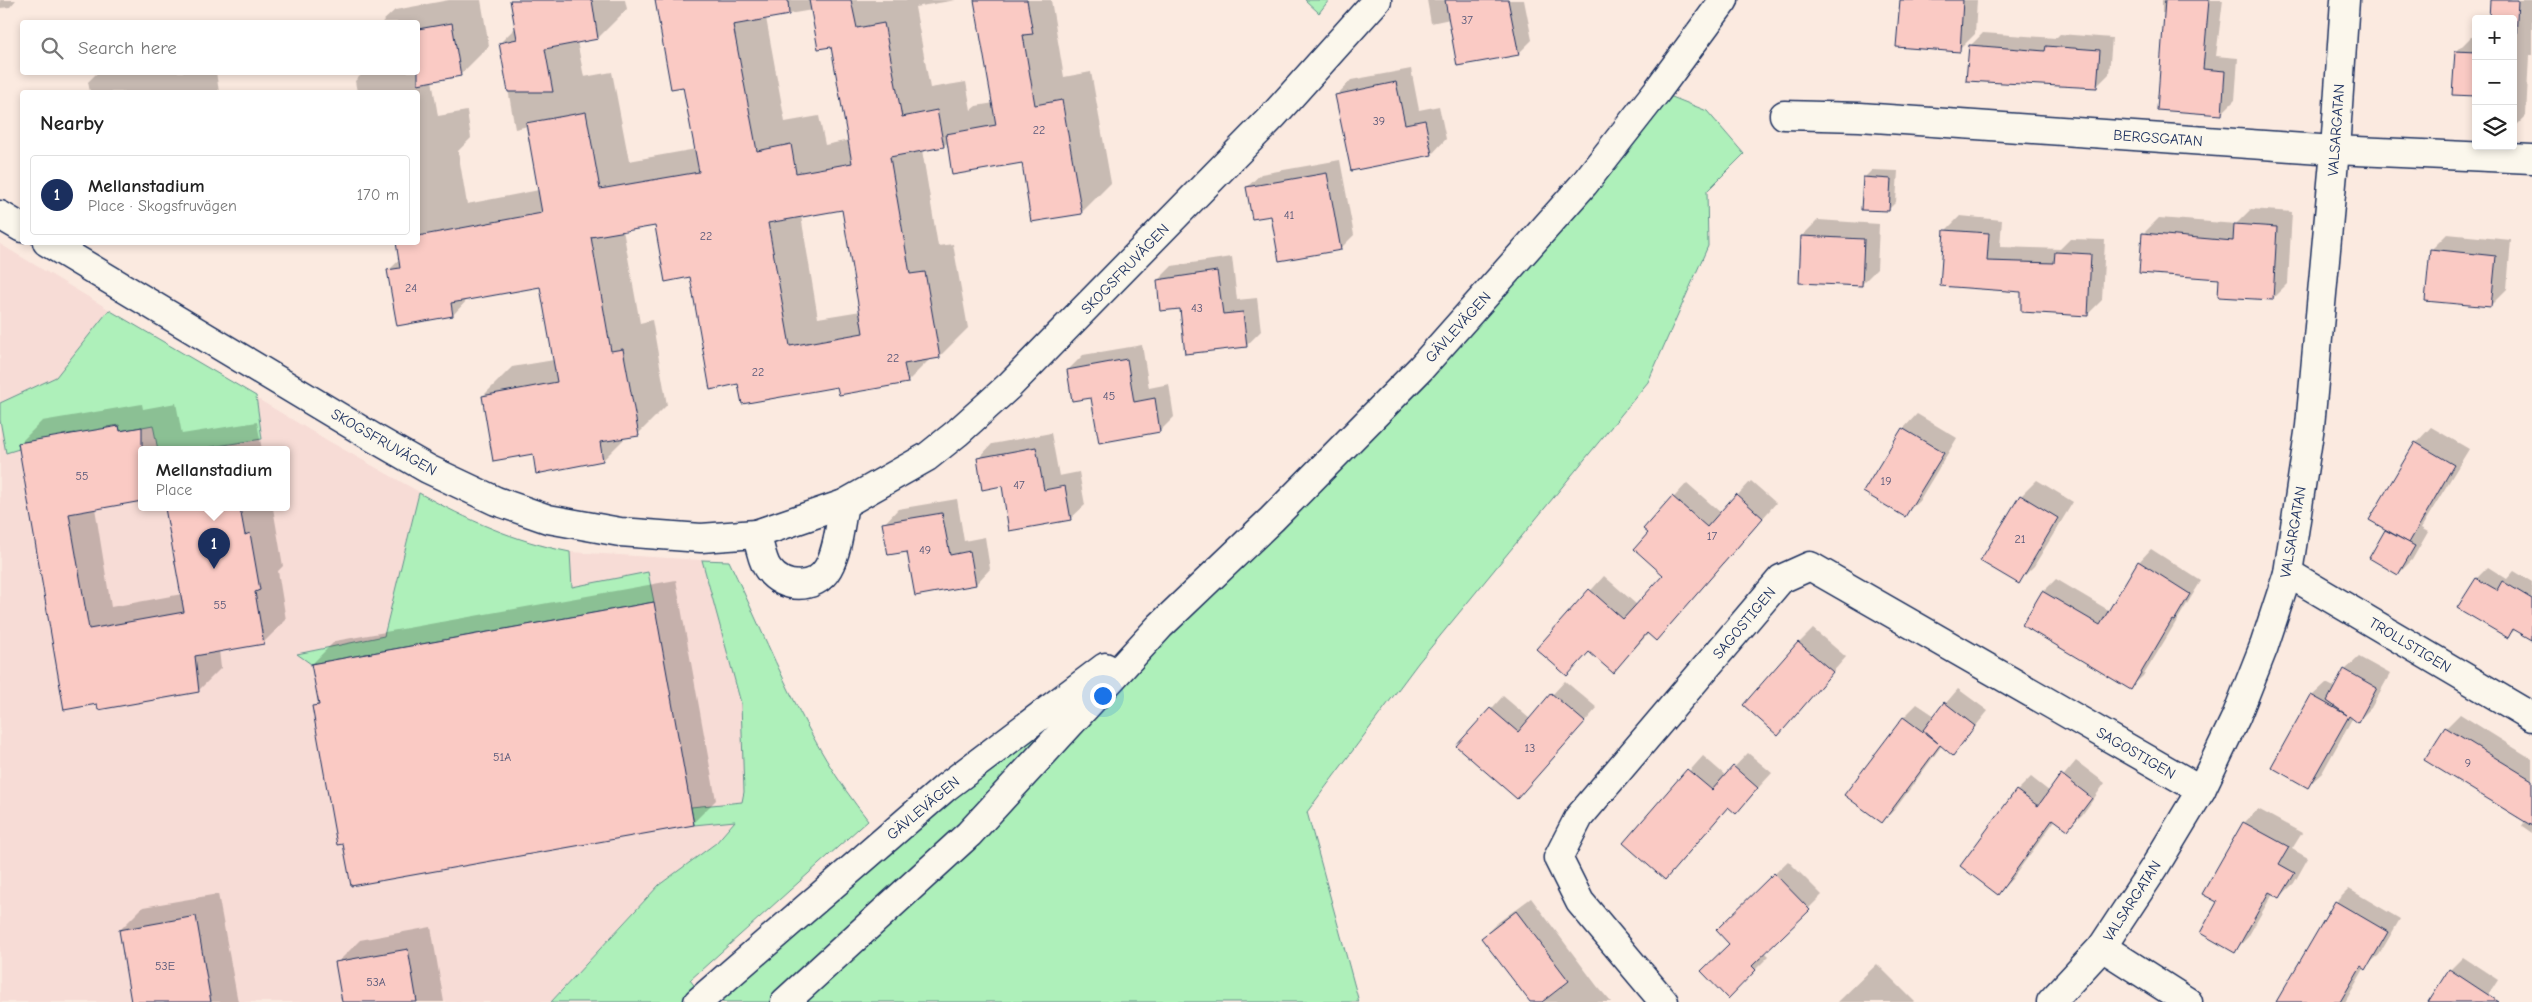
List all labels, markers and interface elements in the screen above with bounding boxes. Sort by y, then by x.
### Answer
house number: 37 [1461,13,1473,27]
map controls [2472,15,2517,150]
button: + [2472,15,2517,60]
search box [20,20,420,75]
icon: search [38,34,66,62]
text: Search here [78,37,177,59]
button: − [2472,60,2517,105]
street label: VALSARGATAN [2324,83,2348,177]
button: layers [2472,105,2517,150]
text: Nearby [40,111,104,135]
house number: 39 [1373,114,1385,128]
house number: 22 [1033,123,1045,137]
street label: BERGSGATAN [2113,126,2203,150]
text: Mellanstadium [88,175,205,197]
text: 1 [54,186,60,204]
text: 170 m [357,186,399,204]
text: Place · Skogsfruvägen [88,197,237,215]
house number: 41 [1284,208,1295,222]
street label: SKOGSFRUVÄGEN [1077,220,1173,318]
house number: 22 [700,229,712,243]
house number: 24 [405,281,417,295]
street label: GÄVLEVÄGEN [1421,288,1495,366]
house number: 43 [1191,301,1203,315]
house number: 22 [887,351,899,365]
house number: 22 [752,365,764,379]
house number: 45 [1103,389,1115,403]
street label: SKOGSFRUVÄGEN [328,405,440,479]
popup [138,446,290,511]
text: Mellanstadium [156,459,272,481]
house number: 55 [75,469,89,483]
house number: 19 [1880,474,1892,488]
house number: 47 [1013,478,1025,492]
text: Place [156,481,192,499]
street label: VALSARGATAN [2276,485,2310,579]
pin: 1 [198,528,230,569]
house number: 17 [1707,529,1718,543]
house number: 21 [2014,532,2026,546]
house number: 49 [919,543,931,557]
street label: SAGOSTIGEN [1709,583,1779,663]
house number: 55 [213,598,227,612]
street label: TROLLSTIGEN [2366,613,2454,677]
your location [1090,683,1116,709]
street label: SAGOSTIGEN [2093,723,2179,783]
house number: 13 [1525,741,1535,755]
house number: 51A [493,750,511,764]
house number: 9 [2465,756,2471,770]
street label: GÄVLEVÄGEN [883,772,963,844]
street label: VALSARGATAN [2099,857,2165,945]
house number: 53E [155,959,175,973]
house number: 53A [366,975,386,989]

